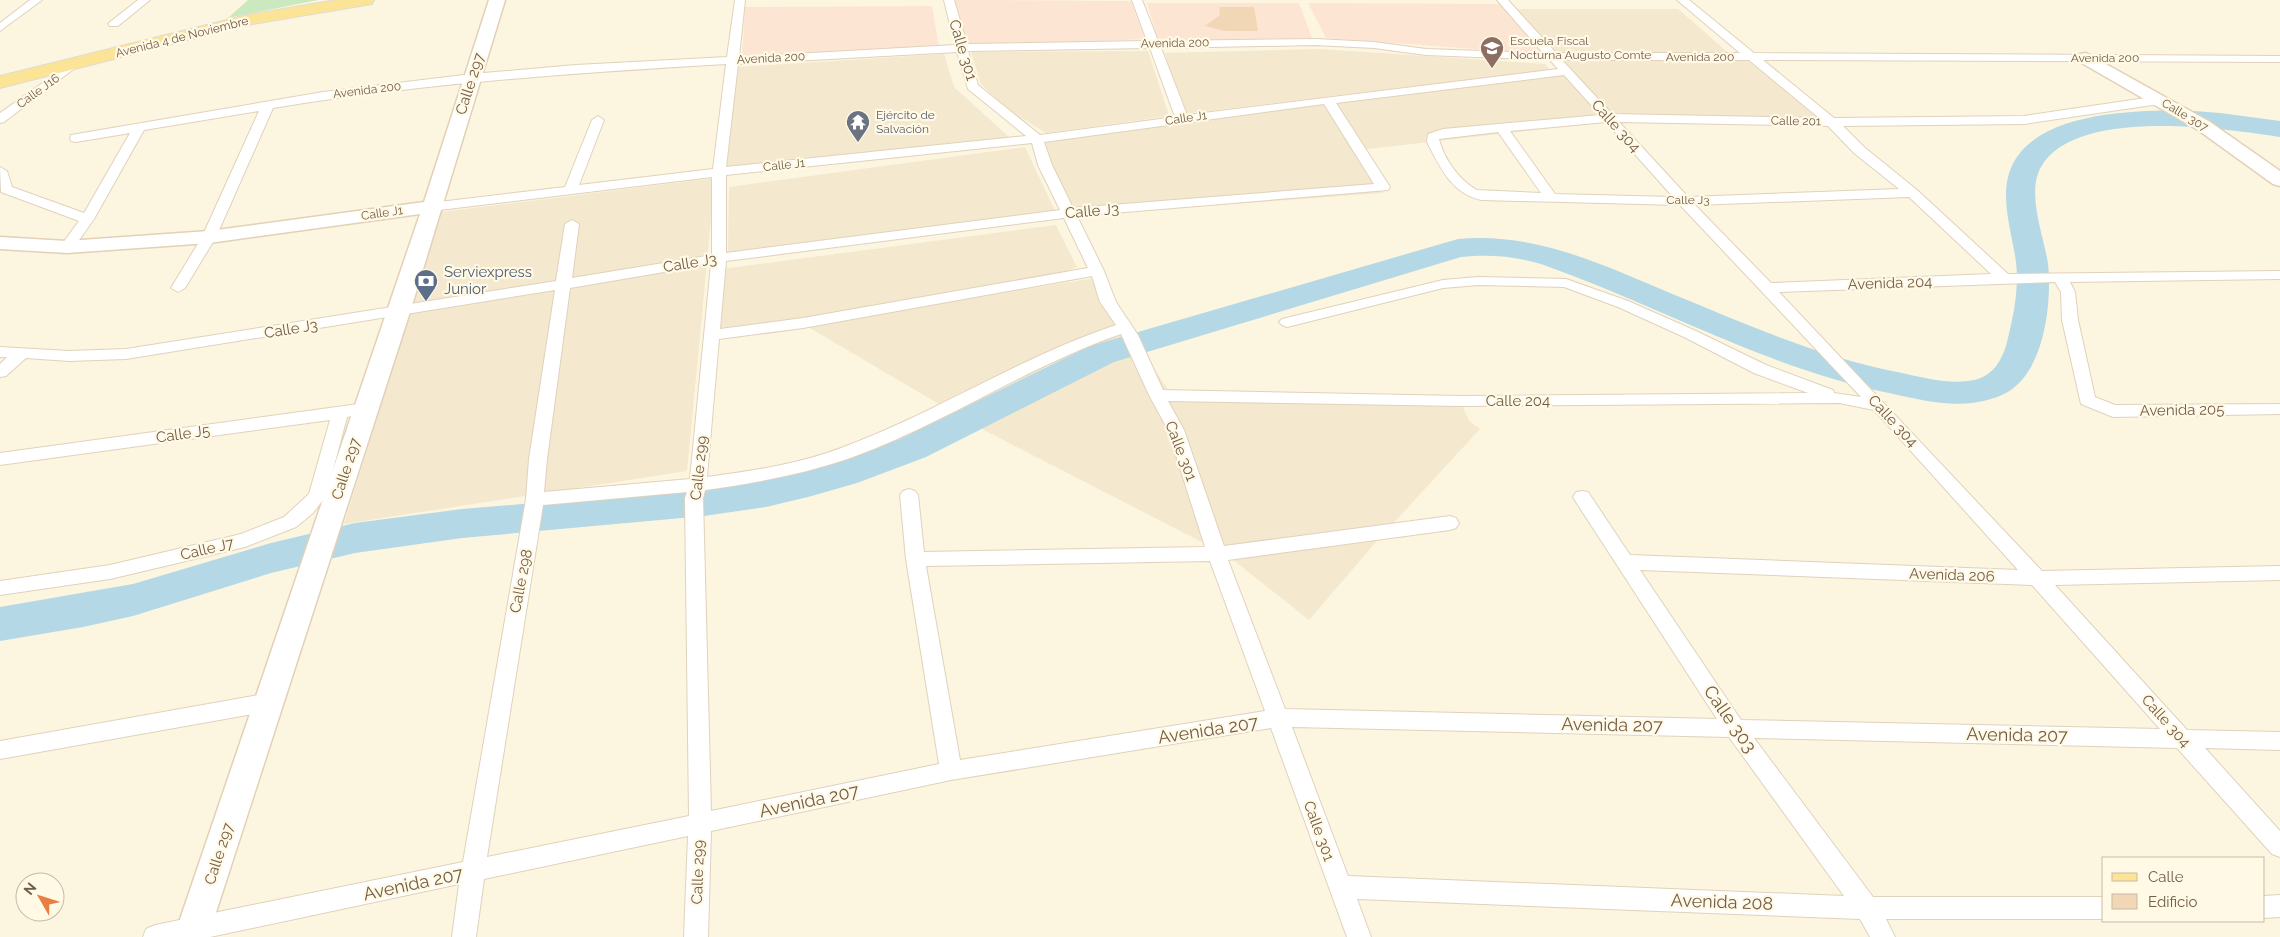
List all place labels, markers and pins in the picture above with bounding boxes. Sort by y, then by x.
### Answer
place label: Escuela Fiscal Nocturna Augusto Comte [1510,34,1651,62]
school or university icon: Escuela Fiscal Nocturna Augusto Comte [1479,35,1505,69]
place label: Ejército de Salvación [876,108,935,136]
temple icon: Ejército de Salvación [845,109,871,143]
place label: Serviexpress Junior [444,263,532,298]
bank icon: Serviexpress Junior [413,268,439,302]

